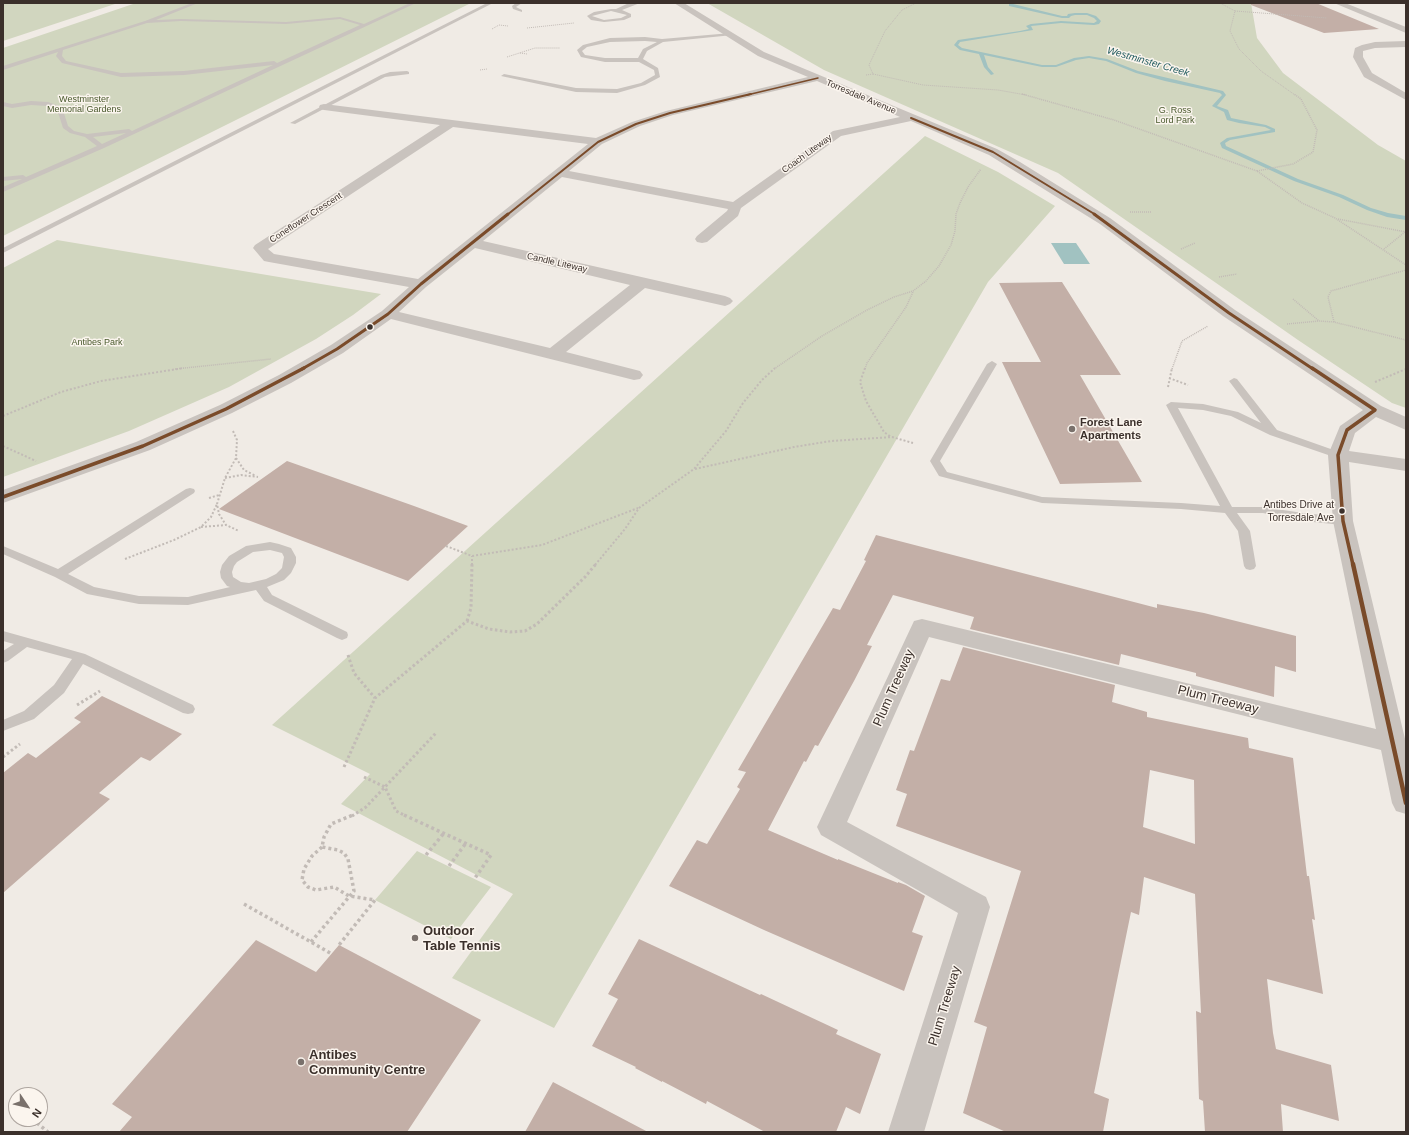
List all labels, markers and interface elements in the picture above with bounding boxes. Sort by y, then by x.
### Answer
water label: Westminster Creek [1106,45,1190,79]
street label: Torresdale Avenue [824,77,898,117]
park label: Westminster Memorial Gardens [47,95,121,116]
park label: G. Ross Lord Park [1155,106,1195,127]
street label: Coach Liteway [780,132,834,176]
street label: Coneflower Crescent [268,191,344,245]
street label: Candle Liteway [526,251,588,275]
unlabelled marker [365,322,375,332]
park label: Antibes Park [71,338,123,348]
place label: Forest Lane Apartments [1080,416,1142,442]
marker: Forest Lane Apartments [1067,424,1077,434]
place label: Antibes Drive at Torresdale Ave [1263,499,1334,522]
marker: Antibes Drive at Torresdale Ave [1337,506,1347,516]
street label: Plum Treeway [870,647,918,729]
street label: Plum Treeway [1176,682,1260,718]
place label: Outdoor Table Tennis [423,923,501,954]
marker: Outdoor Table Tennis [410,933,420,943]
street label: Plum Treeway [925,964,965,1048]
place label: Antibes Community Centre [309,1047,425,1078]
marker: Antibes Community Centre [296,1057,306,1067]
north arrow [8,1087,48,1127]
text: N [30,1107,44,1120]

